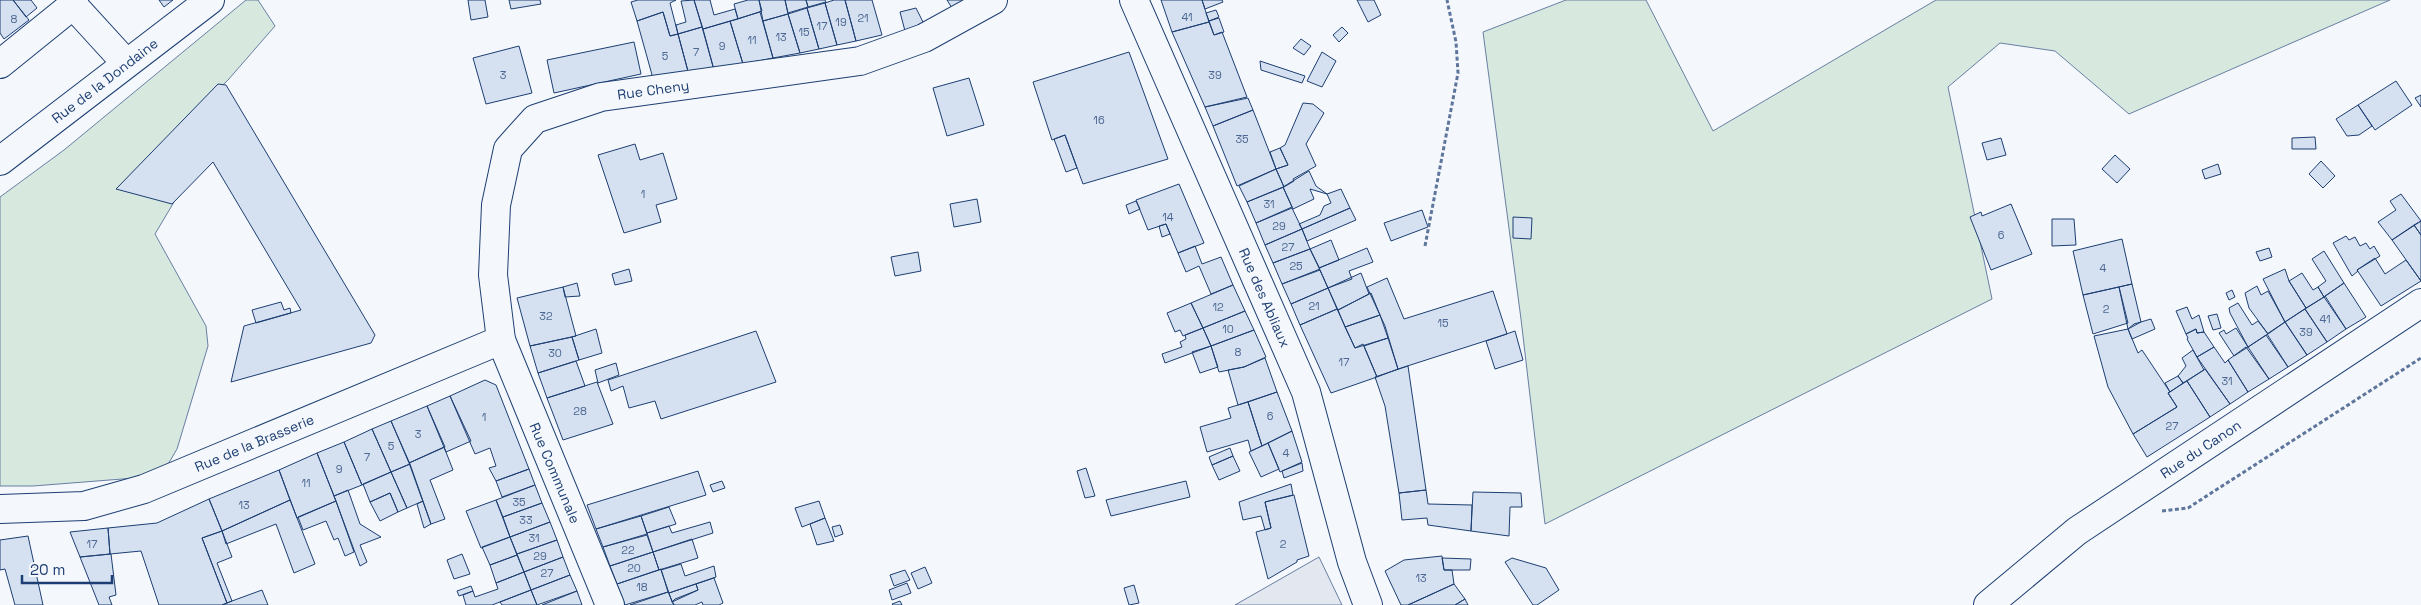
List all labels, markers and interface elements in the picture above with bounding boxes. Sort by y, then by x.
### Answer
house number: 41 [1181,10,1193,24]
house number: 21 [857,11,869,25]
house number: 8 [11,12,18,26]
house number: 19 [835,15,847,29]
house number: 17 [817,19,827,33]
house number: 15 [798,25,810,39]
house number: 13 [775,30,787,44]
house number: 11 [747,33,757,47]
street label: Rue de la Dondaine [48,34,162,127]
house number: 9 [719,39,726,53]
house number: 7 [693,45,699,59]
house number: 5 [662,49,669,63]
house number: 3 [500,68,507,82]
house number: 39 [1208,68,1222,82]
street label: Rue Cheny [616,76,690,104]
house number: 16 [1093,113,1105,127]
house number: 35 [1235,132,1249,146]
house number: 1 [641,187,645,201]
house number: 31 [1263,197,1275,211]
house number: 14 [1162,210,1174,224]
house number: 29 [1272,219,1286,233]
house number: 6 [1998,228,2005,242]
house number: 27 [1282,240,1294,254]
street label: Rue des Abliaux [1235,245,1294,350]
house number: 25 [1289,259,1303,273]
house number: 4 [2100,261,2107,275]
house number: 21 [1308,299,1320,313]
house number: 12 [1212,300,1224,314]
house number: 2 [2103,302,2110,316]
house number: 32 [539,309,553,323]
house number: 41 [2319,312,2331,326]
house number: 15 [1437,316,1449,330]
house number: 10 [1222,322,1234,336]
house number: 39 [2299,325,2313,339]
house number: 8 [1235,345,1242,359]
house number: 30 [548,346,562,360]
house number: 17 [1339,355,1349,369]
house number: 31 [2221,374,2233,388]
house number: 28 [573,404,587,418]
house number: 6 [1267,409,1274,423]
street label: Rue de la Brasserie [192,410,317,476]
house number: 1 [482,410,486,424]
street label: Rue du Canon [2157,416,2244,482]
house number: 27 [2166,419,2178,433]
street label: Rue Communale [526,420,584,526]
house number: 3 [415,427,422,441]
house number: 5 [388,439,395,453]
house number: 4 [1283,446,1290,460]
house number: 7 [364,450,370,464]
house number: 9 [336,462,343,476]
house number: 11 [301,476,311,490]
house number: 35 [512,495,526,509]
house number: 13 [238,498,250,512]
house number: 33 [519,513,533,527]
house number: 31 [528,531,540,545]
house number: 17 [87,537,97,551]
house number: 2 [1280,537,1287,551]
house number: 22 [621,543,635,557]
house number: 29 [533,549,547,563]
scale bar [22,552,112,584]
text: 20 m [30,560,65,579]
house number: 20 [627,561,641,575]
house number: 27 [541,566,553,580]
house number: 13 [1415,571,1427,585]
house number: 18 [636,580,648,594]

